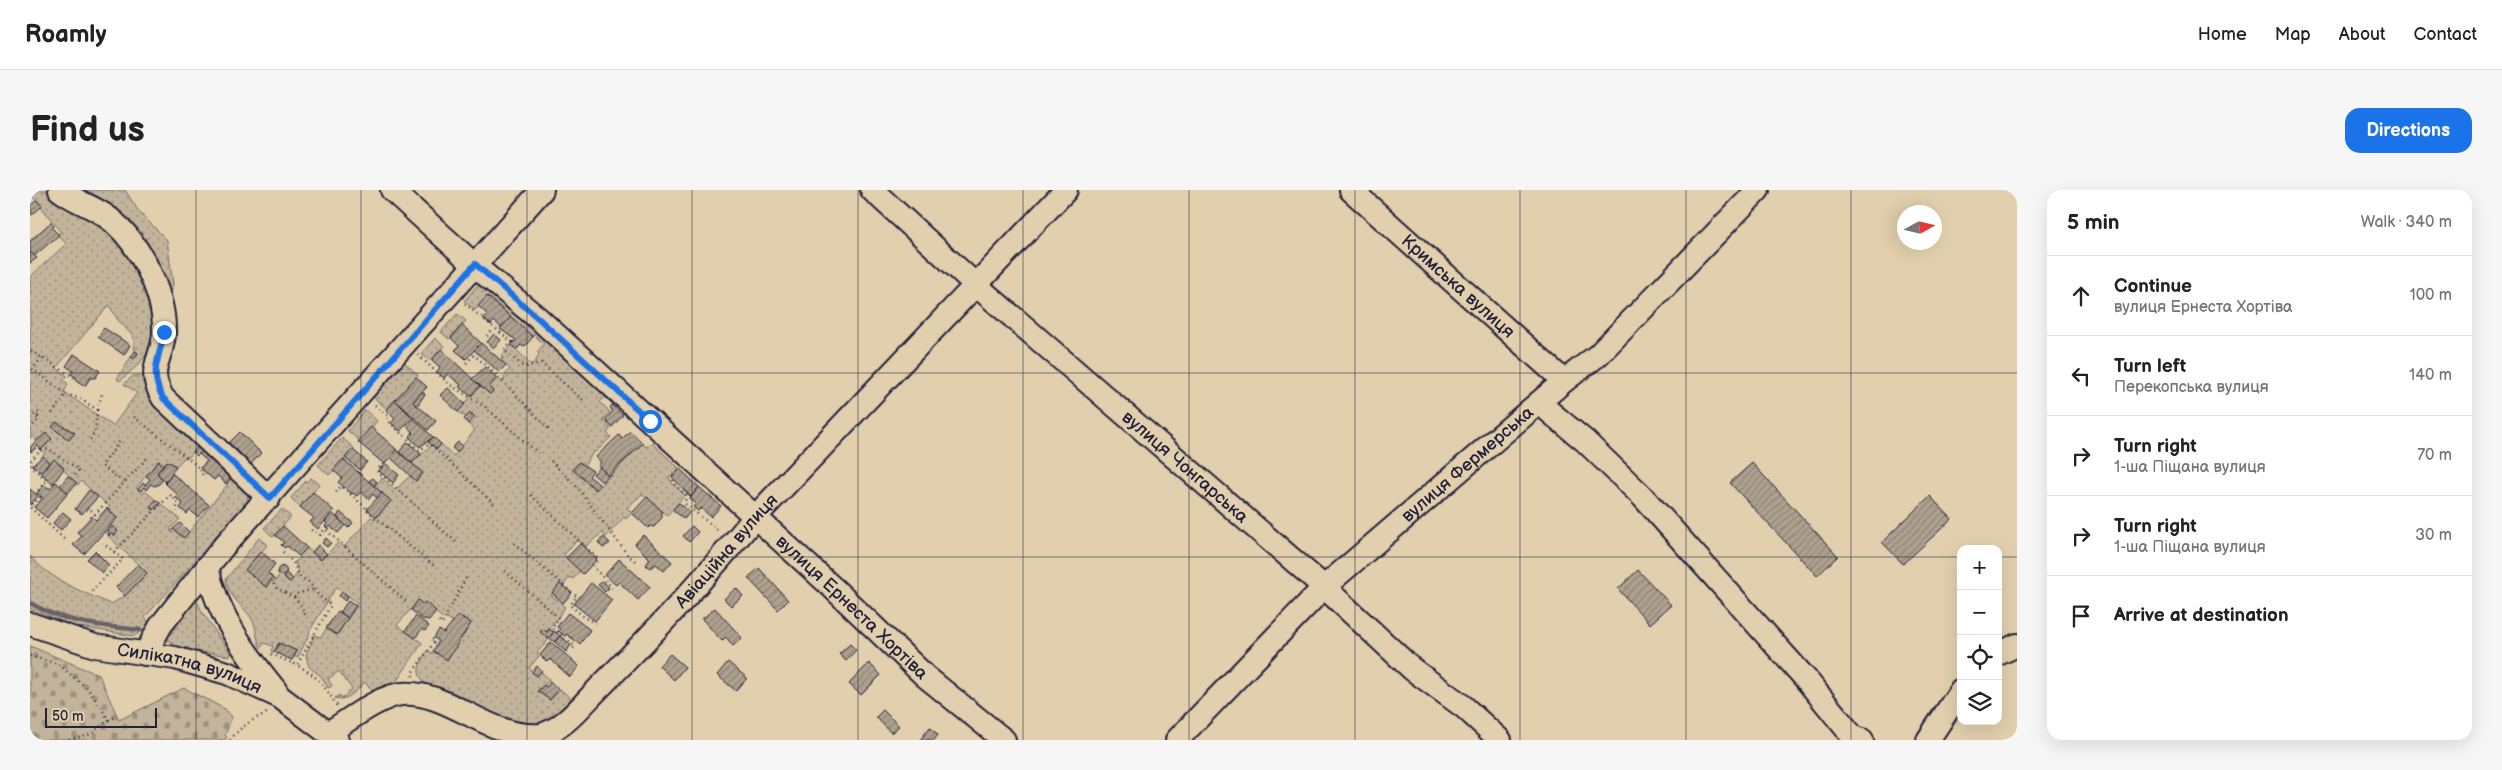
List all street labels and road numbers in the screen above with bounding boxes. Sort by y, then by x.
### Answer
street label: Кримська вулиця [1397,230,1519,342]
street label: вулиця Фермерська [1397,401,1538,526]
street label: вулиця Чонгарська [1118,406,1253,527]
street label: Авіаційна вулиця [670,489,782,613]
street label: вулиця Ернеста Хортіва [772,531,933,684]
street label: Силікатна вулиця [116,639,265,698]

